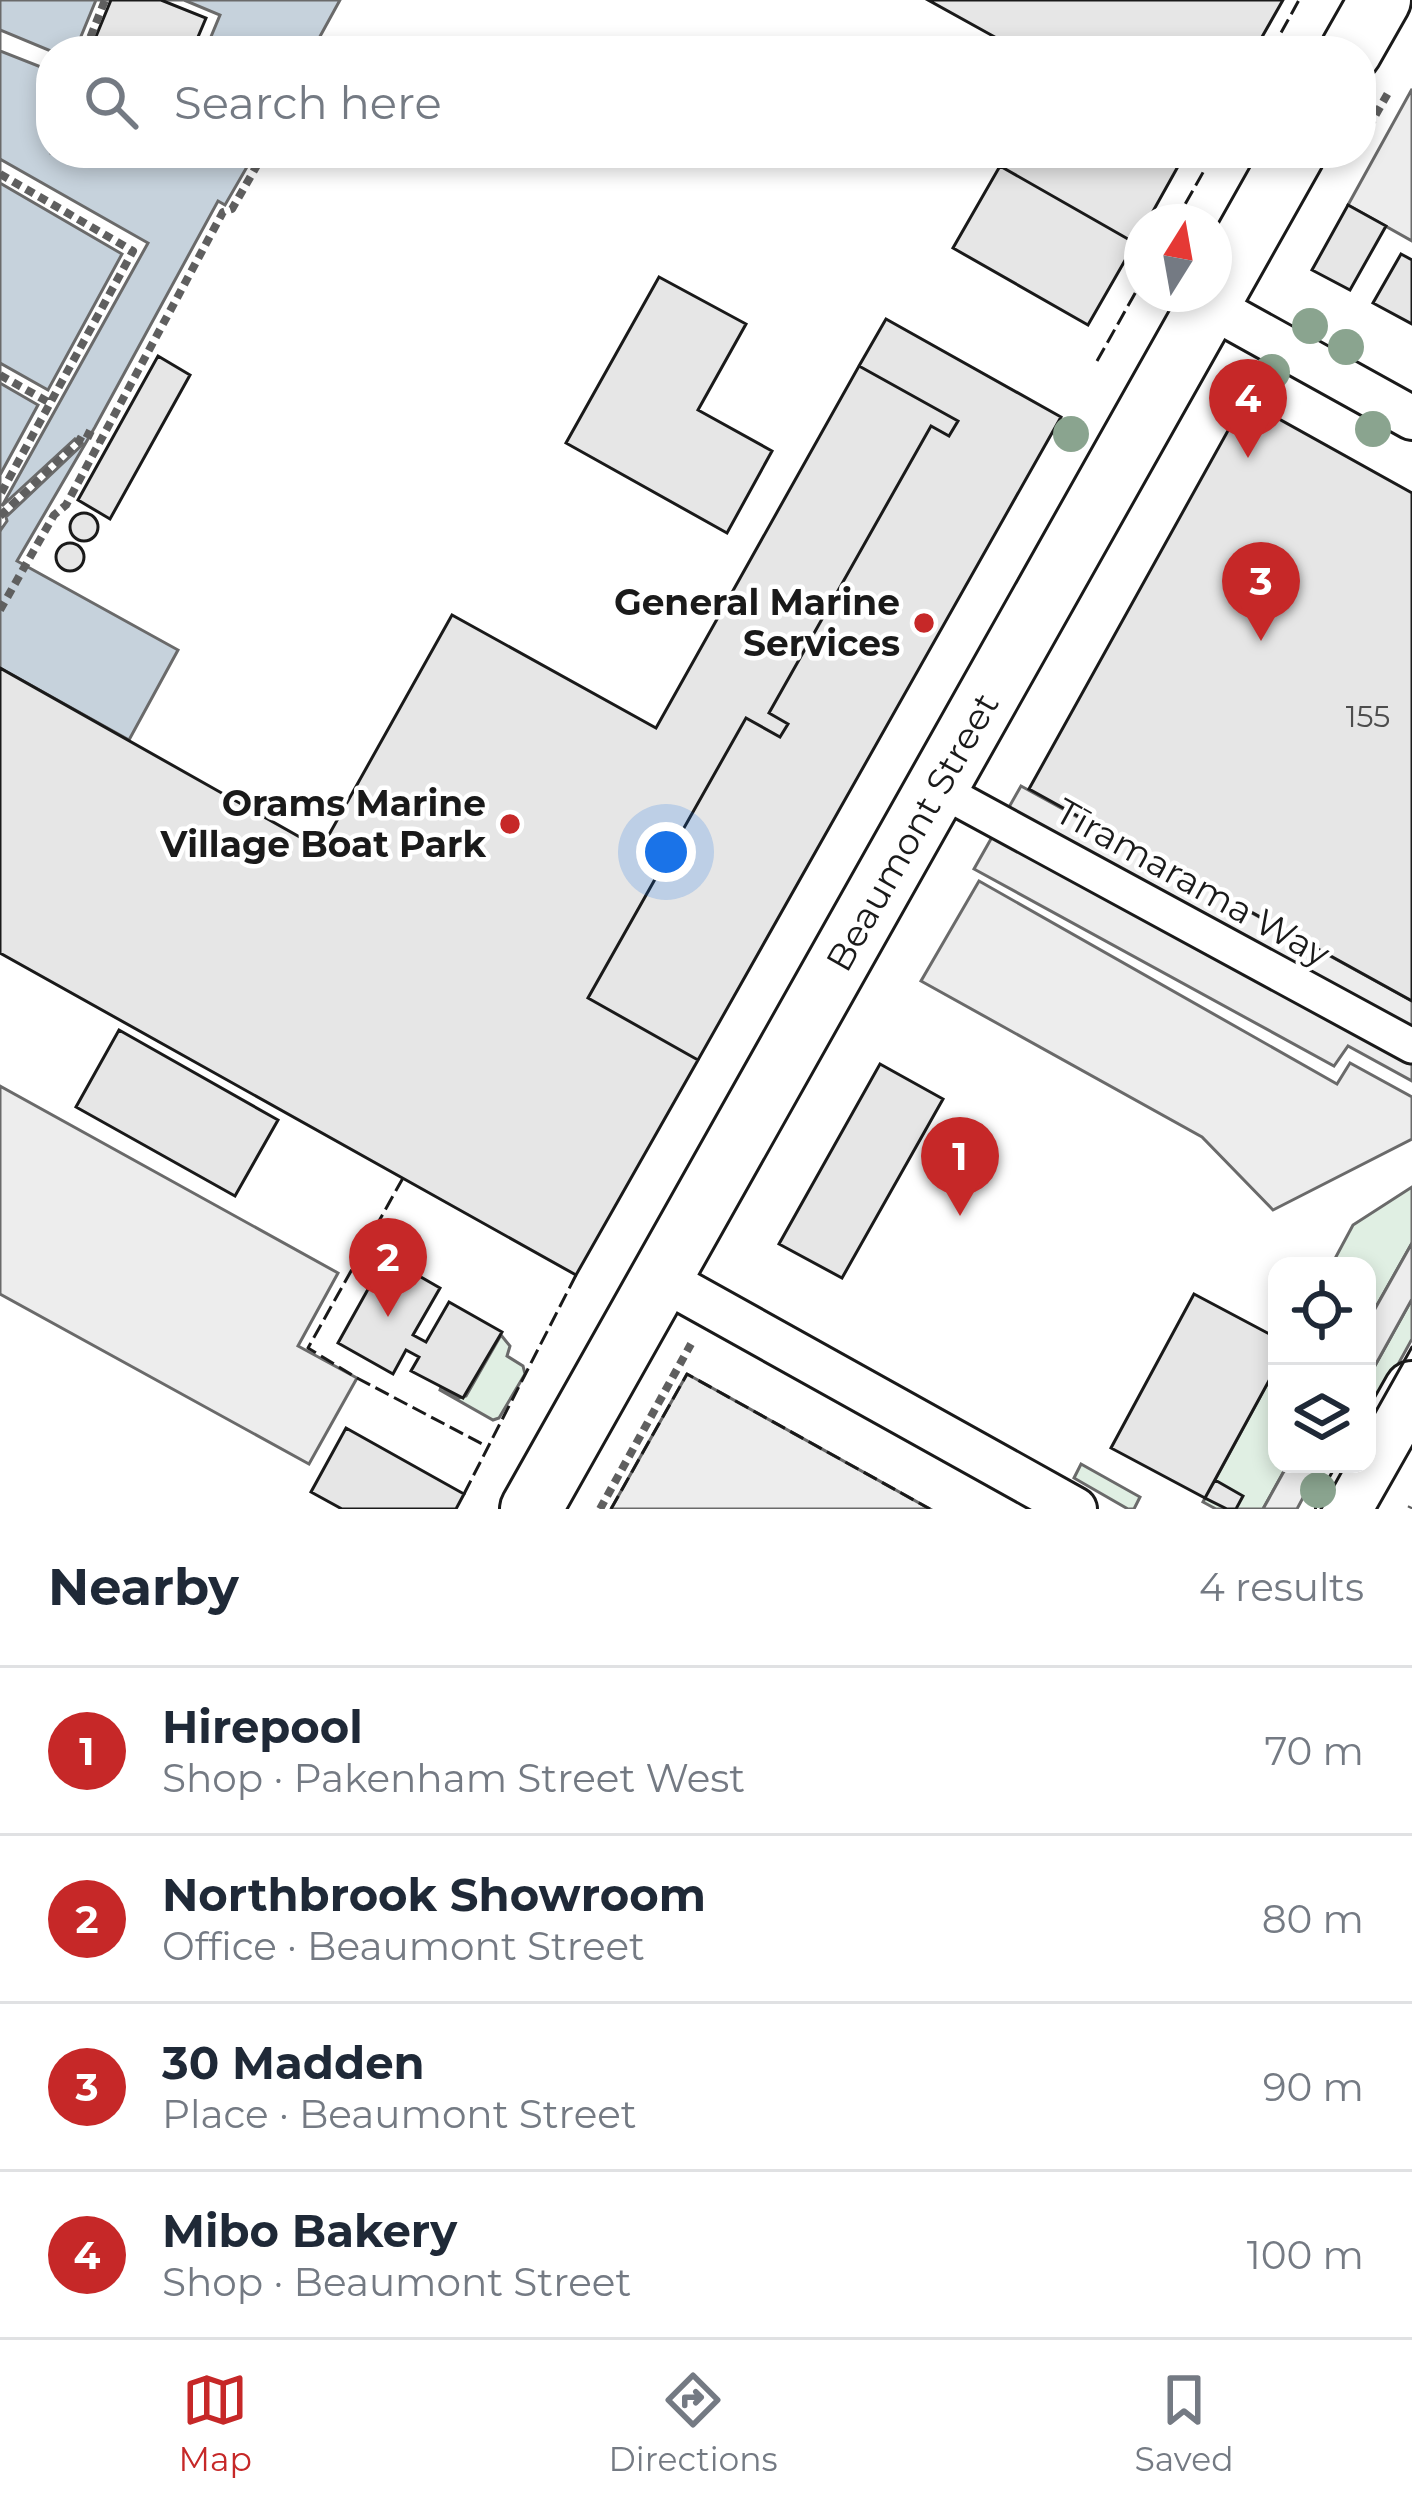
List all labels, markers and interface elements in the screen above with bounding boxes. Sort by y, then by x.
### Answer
search box [36,36,1376,168]
icon: search [78,69,144,135]
text: Search here [174,75,442,130]
north arrow [1124,204,1232,312]
pin: 4 [1209,359,1287,458]
pin: 3 [1222,542,1300,641]
place label: General Marine Services [614,580,900,665]
marker: General Marine Services [911,610,937,636]
street label: Beaumont Street [816,685,1008,979]
house number: 155 [1346,698,1390,735]
place label: Orams Marine Village Boat Park [160,781,486,866]
street label: Tīramarama Way [1048,789,1338,976]
marker: Orams Marine Village Boat Park [497,811,523,837]
your location [636,822,696,882]
pin: 1 [921,1117,999,1216]
pin: 2 [349,1218,427,1317]
map controls [1268,1257,1376,1473]
button: locate [1268,1257,1376,1365]
button: layers [1268,1365,1376,1473]
text: Nearby [48,1556,239,1618]
text: 4 results [1199,1563,1364,1611]
text: Hirepool [162,1699,363,1754]
text: 1 [79,1727,95,1775]
text: 70 m [1264,1727,1364,1775]
text: Shop · Pakenham Street West [162,1754,745,1802]
text: Northbrook Showroom [162,1867,706,1922]
text: 2 [75,1895,99,1943]
text: 80 m [1262,1895,1364,1943]
text: Office · Beaumont Street [162,1922,645,1970]
text: 30 Madden [162,2035,425,2090]
text: 3 [75,2063,99,2111]
text: 90 m [1263,2063,1364,2111]
text: Place · Beaumont Street [162,2090,637,2138]
text: Mibo Bakery [162,2203,457,2258]
text: 4 [74,2231,100,2279]
text: 100 m [1247,2231,1364,2279]
text: Shop · Beaumont Street [162,2258,631,2306]
tab: Map [178,2367,252,2479]
tab: Directions [609,2367,778,2479]
tab: Saved [1134,2367,1234,2479]

